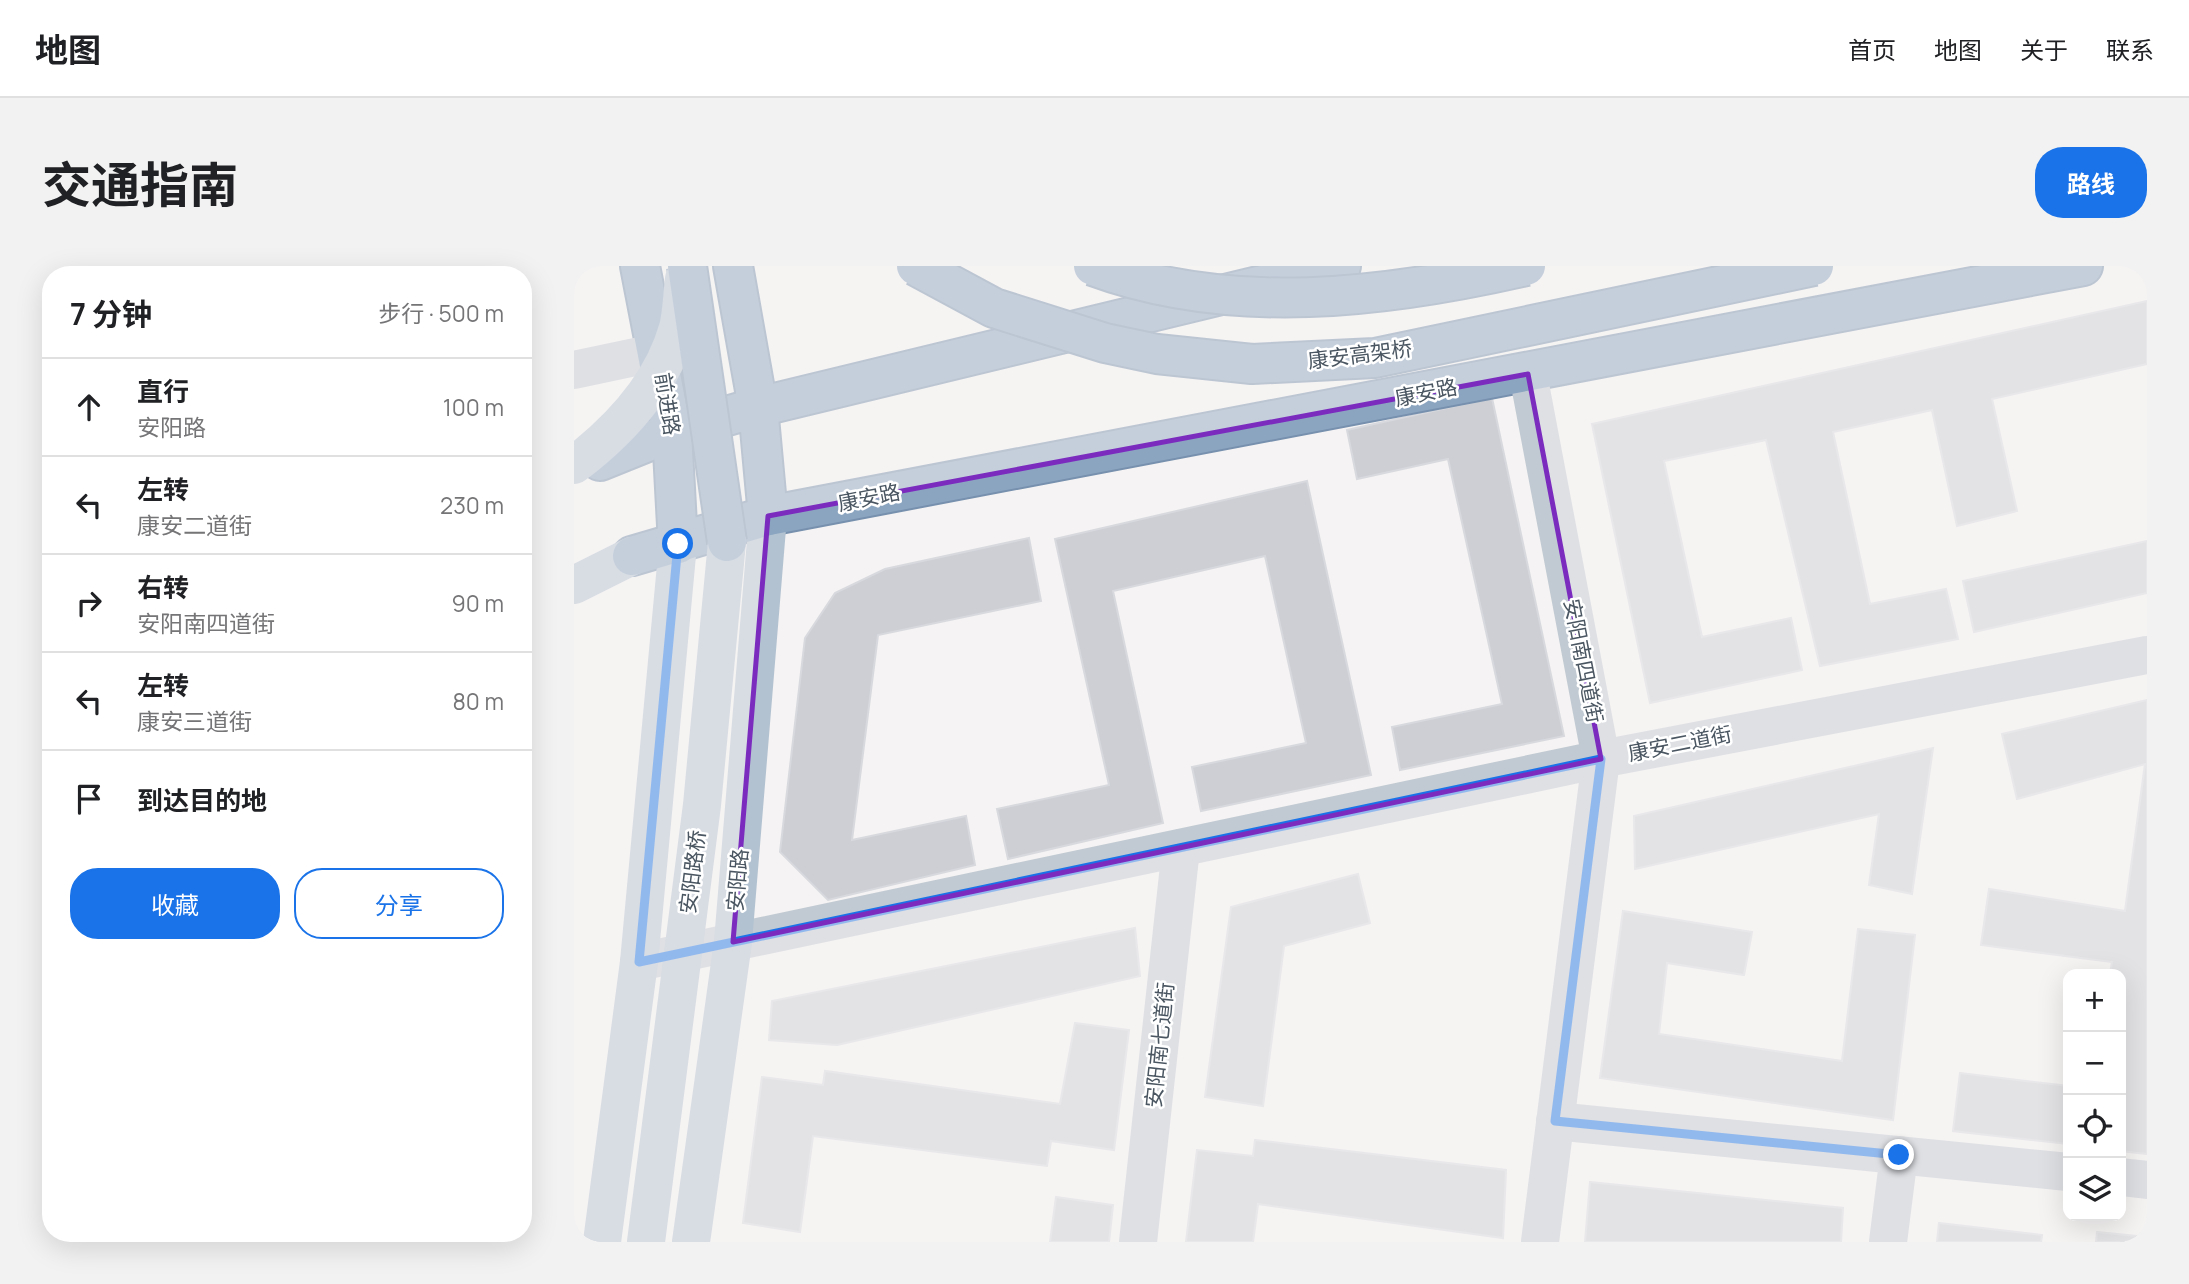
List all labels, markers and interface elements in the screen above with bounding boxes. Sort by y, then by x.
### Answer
text: 地图 [35,27,101,72]
text: 首页 [1848,33,1896,66]
text: 地图 [1934,33,1982,66]
text: 关于 [2020,33,2068,66]
text: 联系 [2106,33,2154,66]
button: 路线 [2035,147,2147,218]
text: 交通指南 [42,151,238,218]
text: 7 分钟 [70,293,152,334]
text: 步行 · 500 m [378,297,504,329]
street label: 康安高架桥 [1306,334,1414,374]
street label: 前进路 [649,371,687,437]
street label: 康安路 [1392,372,1459,412]
text: 直行 [137,373,189,409]
icon: ahead [70,388,108,426]
text: 100 m [443,391,504,423]
text: 安阳路 [137,411,206,443]
text: 左转 [137,471,189,507]
street label: 康安路 [835,477,902,517]
icon: left [70,486,108,524]
text: 230 m [440,489,504,521]
text: 康安二道街 [137,509,252,541]
route start [662,528,693,559]
text: 右转 [137,569,189,605]
icon: right [70,584,108,622]
text: 90 m [452,587,504,619]
street label: 安阳南四道街 [1558,596,1610,725]
text: 安阳南四道街 [137,607,275,639]
text: 左转 [137,667,189,703]
icon: left [70,682,108,720]
text: 80 m [453,685,504,717]
text: 康安三道街 [137,705,252,737]
street label: 康安二道街 [1626,719,1734,767]
icon: arrive [70,780,108,818]
text: 到达目的地 [137,782,267,818]
street label: 安阳路桥 [673,828,711,915]
street label: 安阳路 [720,847,754,913]
button: 收藏 [70,868,280,939]
button: 分享 [294,868,504,939]
map controls [2063,969,2126,1221]
button: + [2063,969,2126,1032]
street label: 安阳南七道街 [1138,981,1180,1109]
button: − [2063,1032,2126,1095]
button: locate [2063,1095,2126,1158]
route end [1883,1139,1914,1170]
button: layers [2063,1158,2126,1221]

